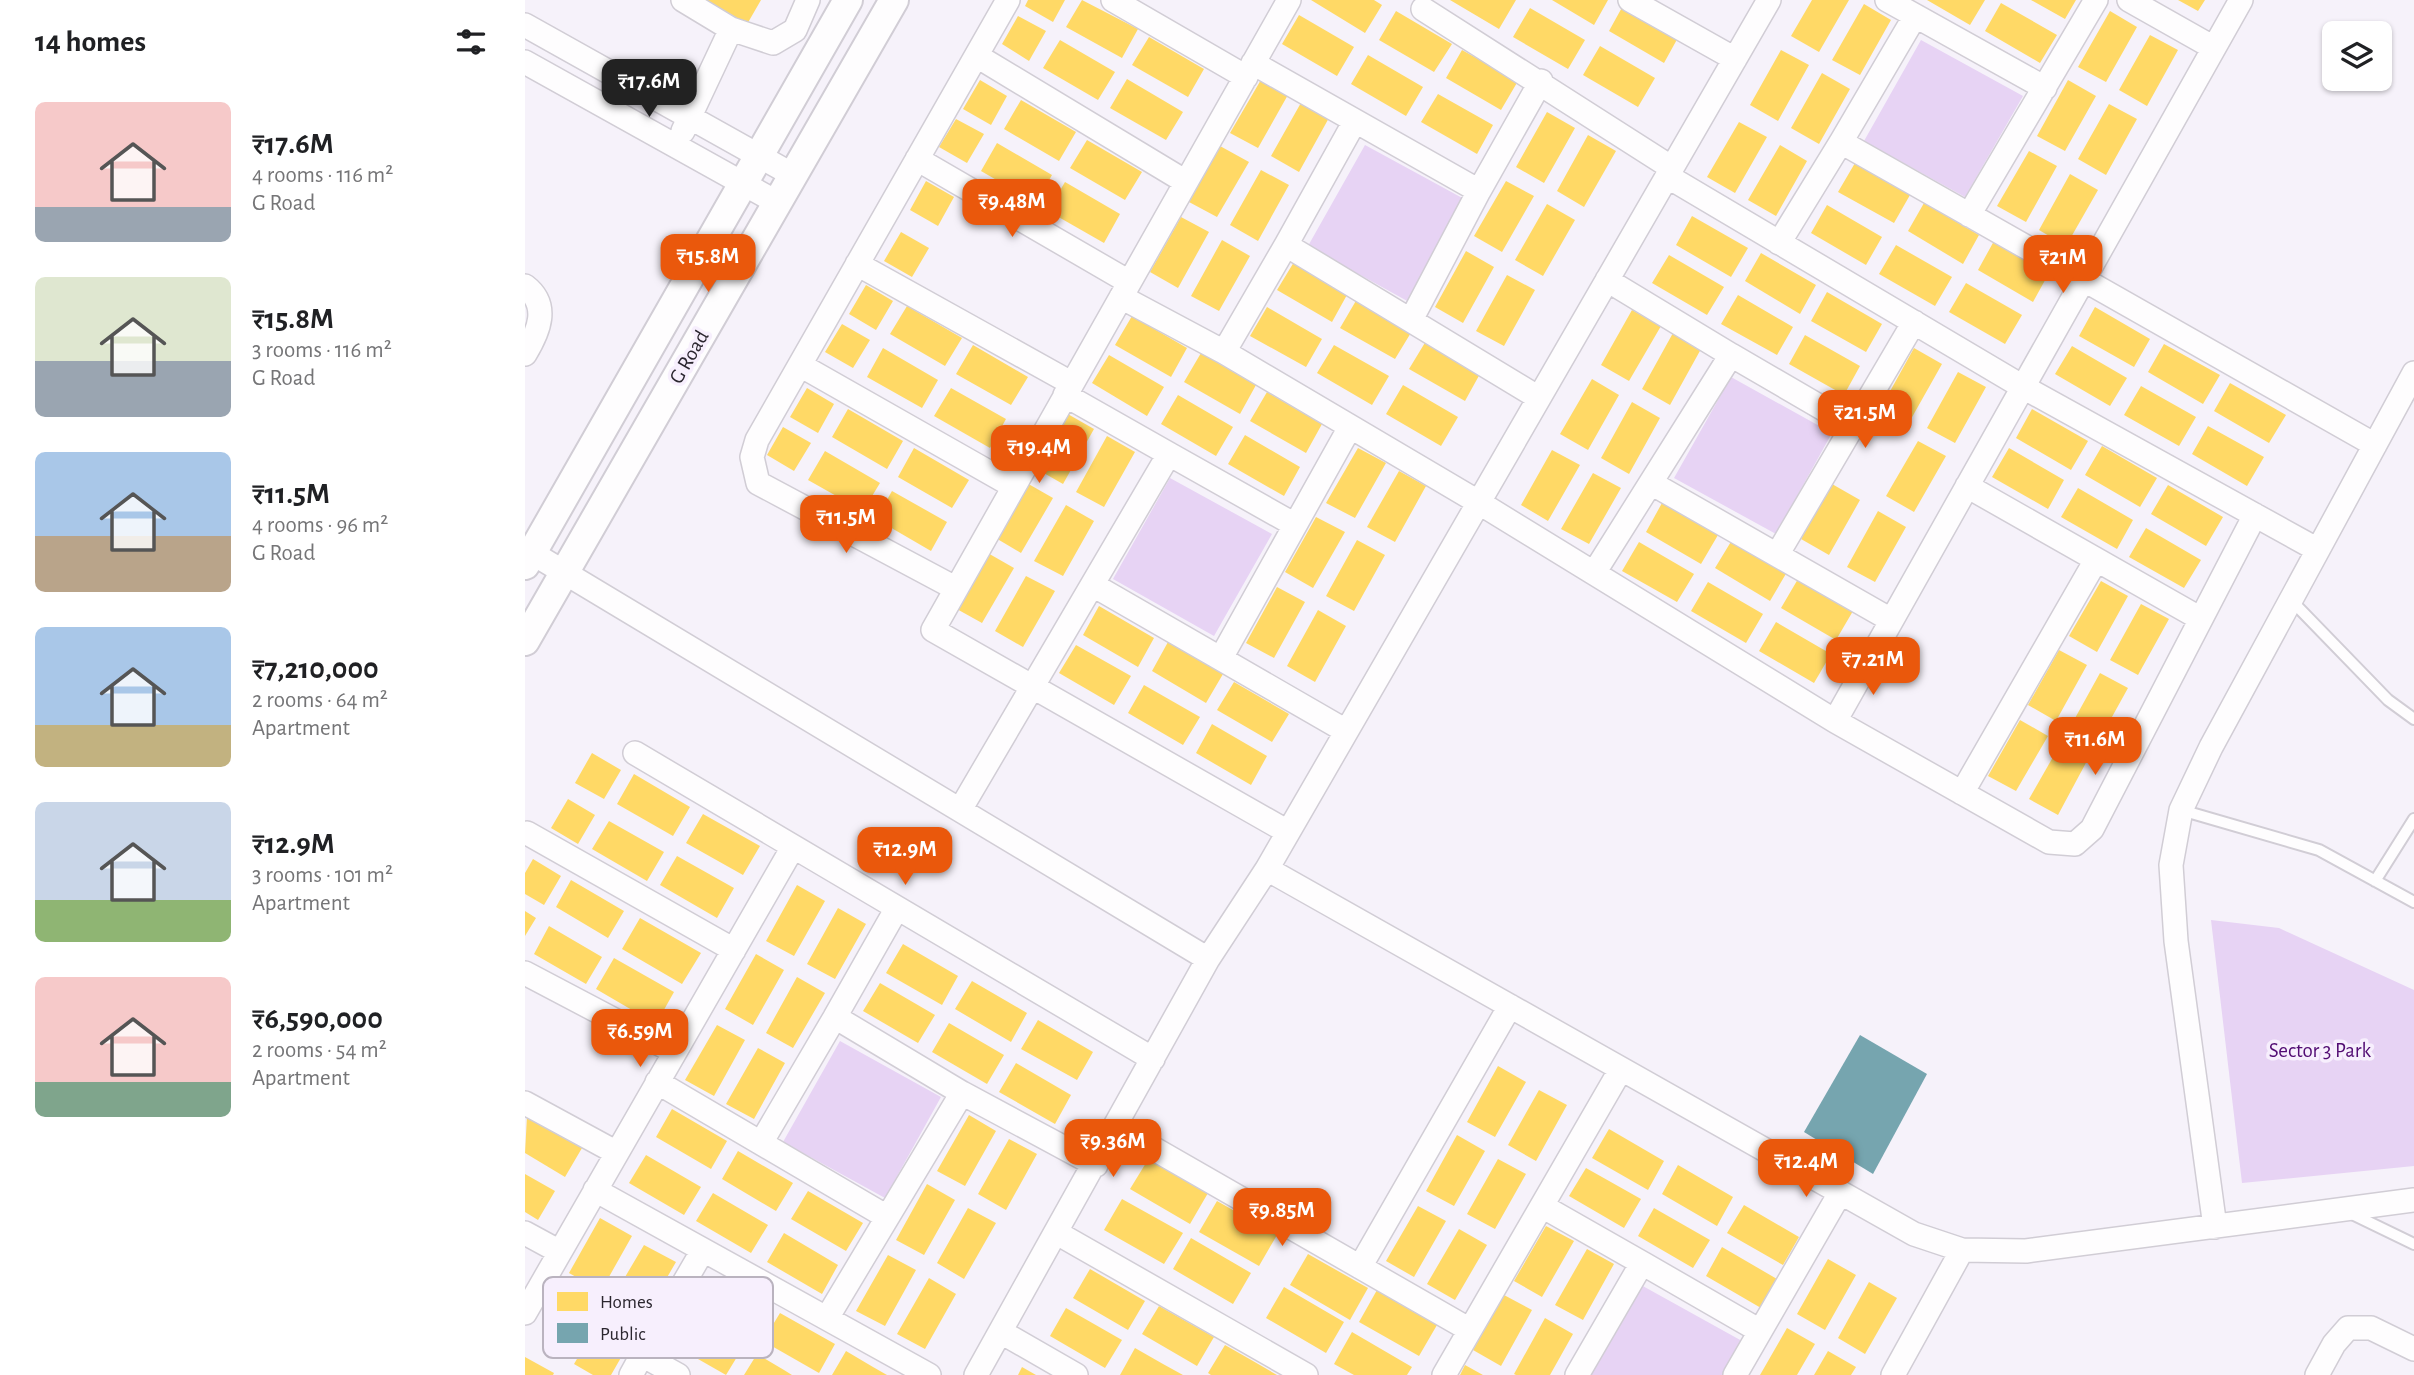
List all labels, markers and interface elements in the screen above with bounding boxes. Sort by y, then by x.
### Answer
map controls [2322,21,2392,91]
button: layers [2322,21,2392,91]
icon: filters [452,23,490,61]
text: 14 homes [35,27,146,57]
pin: ₹17.6M [592,60,706,119]
text: ₹17.6M [618,70,680,93]
text: ₹17.6M [252,129,334,159]
icon: home [91,130,175,214]
text: 4 rooms · 116 m² [252,164,393,187]
pin: ₹9.48M [955,180,1069,239]
text: ₹9.48M [978,190,1046,213]
text: G Road [252,192,315,215]
pin: ₹15.8M [651,234,765,294]
pin: ₹21M [2022,236,2104,295]
text: ₹15.8M [677,245,739,268]
text: ₹21M [2039,246,2087,269]
text: ₹15.8M [252,304,334,334]
icon: home [91,305,175,389]
street label: G Road [665,327,713,387]
text: 3 rooms · 116 m² [252,339,392,362]
text: G Road [252,367,315,390]
pin: ₹21.5M [1808,391,1922,450]
text: ₹21.5M [1834,401,1896,424]
pin: ₹19.4M [982,426,1096,485]
text: ₹19.4M [1007,436,1071,459]
text: ₹11.5M [252,479,330,509]
icon: home [91,480,175,564]
pin: ₹11.5M [789,496,903,555]
text: ₹11.5M [816,506,876,529]
text: 4 rooms · 96 m² [252,514,388,537]
text: G Road [252,542,315,565]
pin: ₹7.21M [1816,638,1930,697]
text: ₹7.21M [1842,648,1904,671]
text: ₹7,210,000 [252,654,379,684]
icon: home [91,655,175,739]
text: 2 rooms · 64 m² [252,689,388,712]
text: Apartment [252,717,350,740]
pin: ₹11.6M [2038,718,2152,777]
text: ₹11.6M [2065,728,2125,751]
pin: ₹12.9M [848,828,962,887]
text: ₹12.9M [252,829,335,859]
icon: home [91,830,175,914]
text: ₹12.9M [873,838,937,861]
text: 3 rooms · 101 m² [252,864,393,887]
text: Apartment [252,892,350,915]
text: ₹6,590,000 [252,1004,383,1034]
icon: home [91,1005,175,1089]
pin: ₹6.59M [583,1010,697,1069]
text: ₹6.59M [607,1020,673,1043]
text: 2 rooms · 54 m² [252,1039,387,1062]
park label: Sector 3 Park [2269,1040,2372,1061]
text: Apartment [252,1067,350,1090]
pin: ₹9.36M [1056,1120,1170,1179]
text: ₹9.36M [1080,1130,1146,1153]
pin: ₹12.4M [1749,1140,1863,1199]
text: ₹12.4M [1774,1150,1838,1173]
pin: ₹9.85M [1225,1188,1339,1248]
text: ₹9.85M [1249,1199,1315,1222]
legend [543,1277,773,1358]
text: Homes [600,1293,653,1312]
text: Public [600,1325,646,1344]

